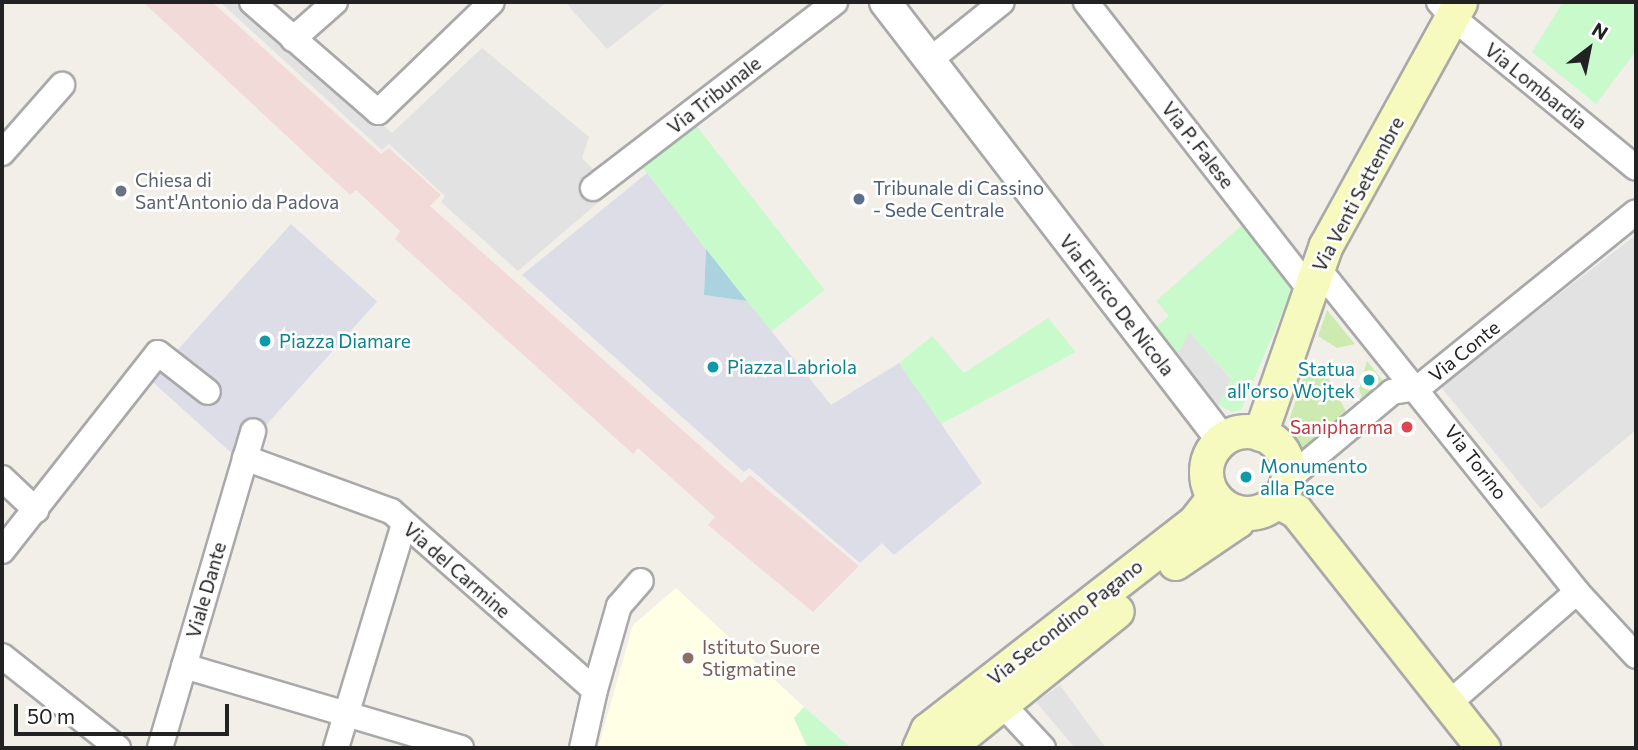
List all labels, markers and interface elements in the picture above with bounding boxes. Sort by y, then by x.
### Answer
north arrow [1554,14,1624,84]
text: N [1588,17,1613,44]
street label: Via Lombardia [1480,38,1592,134]
street label: Via Tribunale [663,52,765,138]
street label: Via P. Falese [1157,97,1239,193]
street label: Via Venti Settembre [1308,113,1408,275]
place label: Chiesa di Sant'Antonio da Padova [135,169,339,213]
place label: Tribunale di Cassino - Sede Centrale [873,177,1044,221]
marker: Chiesa di Sant'Antonio da Padova [113,183,129,199]
marker: Tribunale di Cassino - Sede Centrale [851,191,867,207]
street label: Via Enrico De Nicola [1055,230,1179,380]
street label: Via Conte [1424,316,1504,386]
place label: Piazza Diamare [279,330,411,352]
marker: Piazza Diamare [257,333,273,349]
place label: Piazza Labriola [727,356,857,378]
place label: Statua all'orso Wojtek [1227,358,1355,402]
marker: Piazza Labriola [705,359,721,375]
marker: Statua all'orso Wojtek [1361,372,1377,388]
place label: Sanipharma [1290,416,1393,438]
marker: Sanipharma [1399,419,1415,435]
street label: Via Torino [1440,420,1512,504]
place label: Monumento alla Pace [1260,455,1367,499]
marker: Monumento alla Pace [1238,469,1254,485]
street label: Via del Carmine [399,517,515,623]
street label: Viale Dante [181,539,231,641]
street label: Via Secondino Pagano [983,554,1147,690]
place label: Istituto Suore Stigmatine [702,636,820,680]
marker: Istituto Suore Stigmatine [680,650,696,666]
scale bar [18,690,233,734]
text: 50 m [27,703,75,728]

